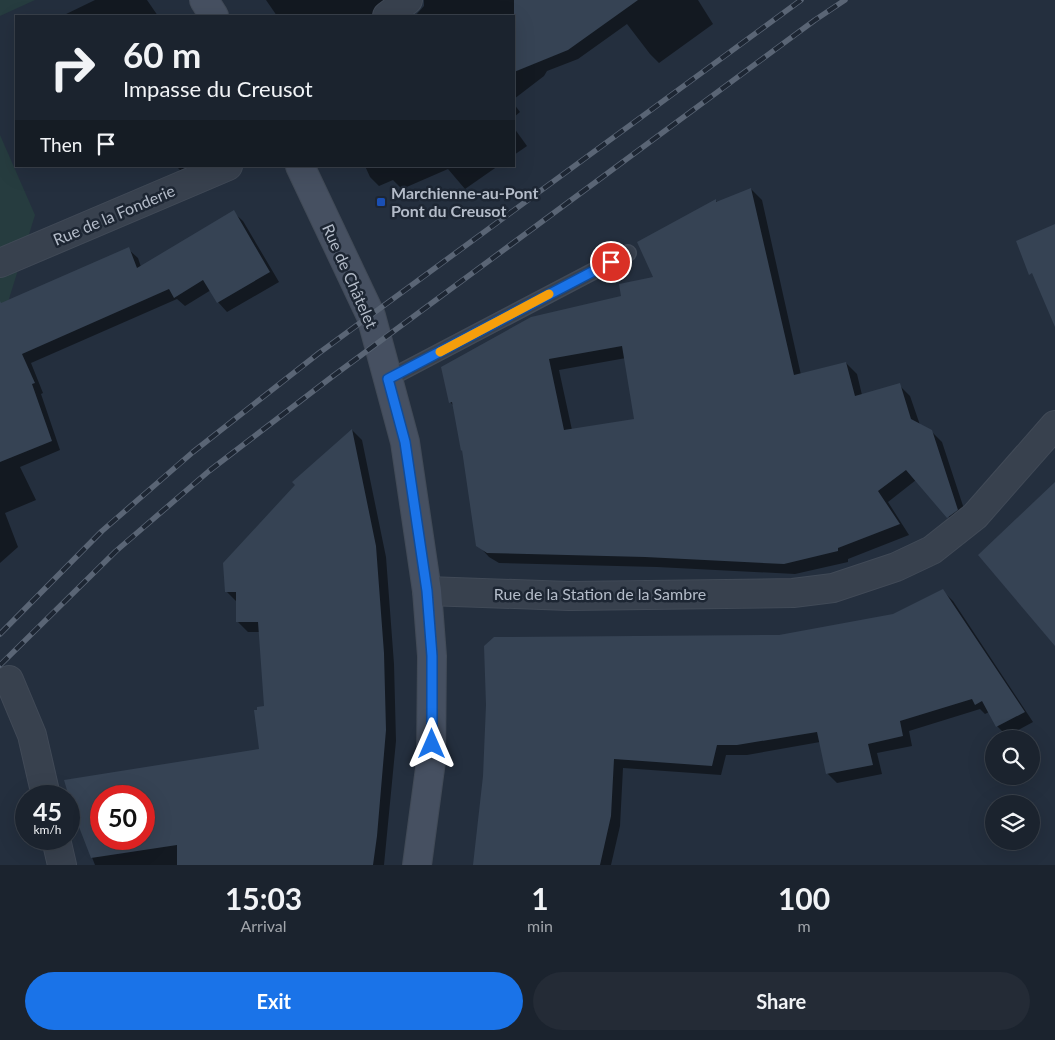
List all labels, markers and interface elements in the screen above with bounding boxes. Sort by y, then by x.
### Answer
text: 60 m [123,33,201,75]
icon: right [40,35,105,100]
text: Impasse du Creusot [123,75,313,102]
icon: arrive [92,130,120,158]
text: Then [40,133,82,156]
street label: Rue de la Fonderie [50,180,178,249]
place label: Marchienne-au-Pont Pont du Creusot [391,183,538,220]
marker: Marchienne-au-Pont Pont du Creusot [375,196,387,208]
street label: Rue de Châtelet [319,221,382,331]
pin [590,241,632,283]
icon: arrive [597,248,625,276]
street label: Rue de la Station de la Sambre [494,584,706,603]
position arrow [405,717,457,769]
map controls [985,730,1040,850]
button: search [985,730,1040,785]
speed limit sign: 50 [90,785,155,850]
button: layers [985,795,1040,850]
text: 45 [33,796,62,826]
text: km/h [33,822,62,837]
text: 15:03 [225,880,302,916]
text: 1 [531,880,549,916]
text: 100 [778,880,830,916]
text: Arrival [240,916,287,935]
text: min [527,916,553,935]
text: m [797,916,811,935]
button: Exit [25,972,523,1030]
button: Share [533,972,1030,1030]

